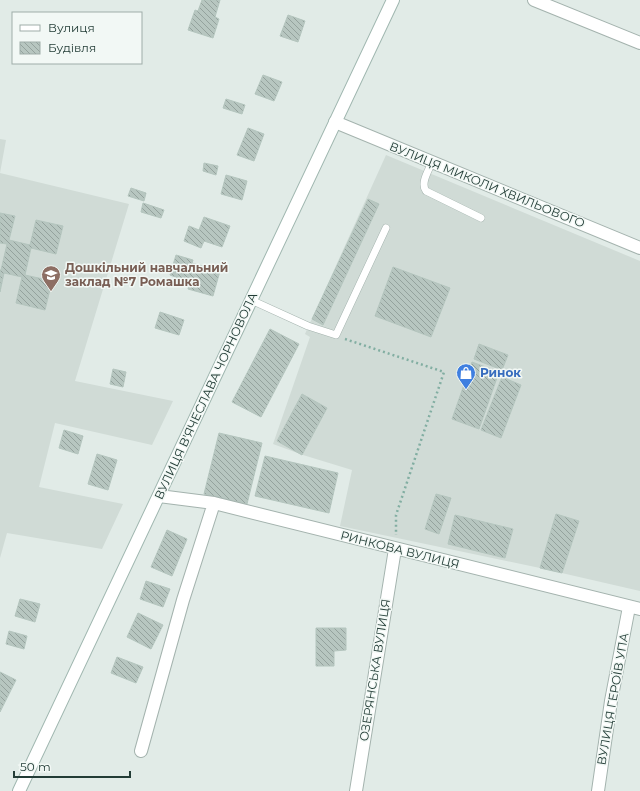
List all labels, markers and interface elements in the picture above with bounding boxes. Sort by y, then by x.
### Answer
legend [12,12,142,64]
text: Вулиця [48,20,95,35]
text: Будівля [48,40,96,55]
street label: ВУЛИЦЯ МИКОЛИ ХВИЛЬОВОГО [387,138,587,231]
place label: Дошкільний навчальний заклад №7 Ромашка [65,260,228,289]
school or university icon: Дошкільний навчальний заклад №7 Ромашка [40,264,62,292]
street label: ВУЛИЦЯ В'ЯЧЕСЛАВА ЧОРНОВОЛА [151,290,260,502]
shop icon: Ринок [455,362,477,390]
place label: Ринок [480,365,521,380]
street label: РИНКОВА ВУЛИЦЯ [339,527,461,572]
street label: ОЗЕРЯНСЬКА ВУЛИЦЯ [356,598,393,742]
street label: ВУЛИЦЯ ГЕРОЇВ УПА [593,632,632,766]
scale bar [14,753,130,779]
text: 50 m [20,759,51,774]

